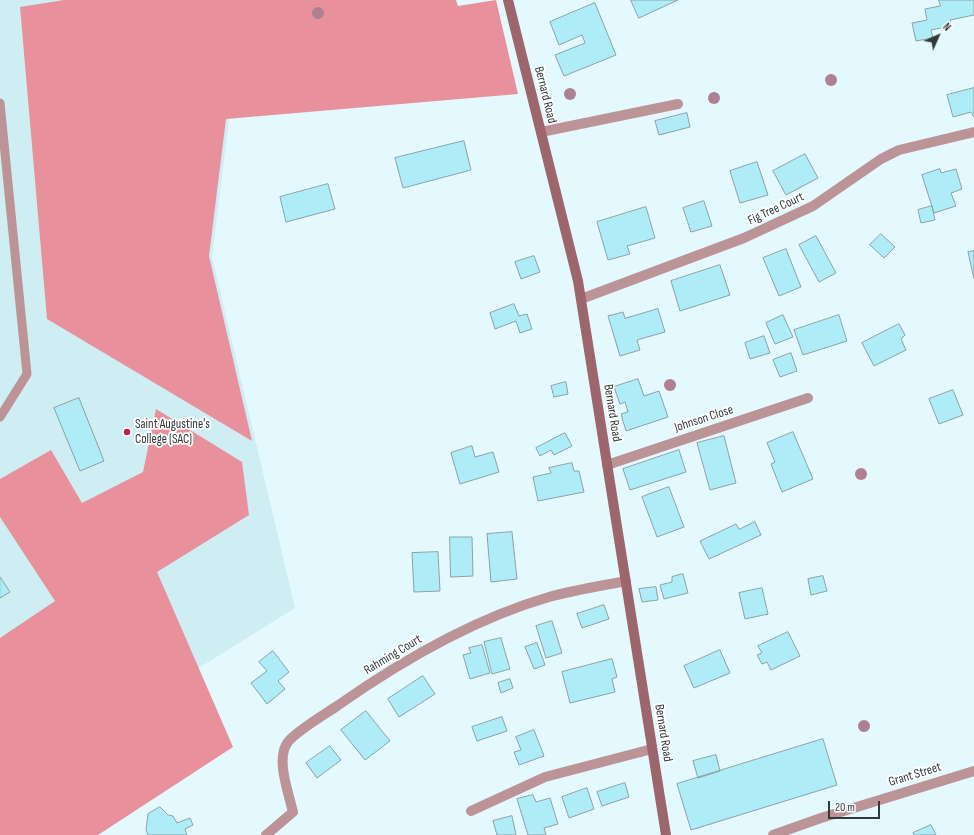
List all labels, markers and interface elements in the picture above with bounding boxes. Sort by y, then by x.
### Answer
north arrow [918,16,958,56]
text: N [940,20,954,34]
street label: Bernard Road [530,65,560,125]
street label: Fig Tree Court [746,189,806,229]
street label: Bernard Road [600,383,624,443]
street label: Johnson Close [673,402,735,436]
place label: Saint Augustine's College (SAC) [135,417,210,448]
marker: Saint Augustine's College (SAC) [122,427,132,437]
street label: Rahming Court [361,632,425,678]
street label: Bernard Road [651,703,675,763]
street label: Grant Street [887,760,943,790]
scale bar [830,793,882,819]
text: 20 m [835,800,855,815]

